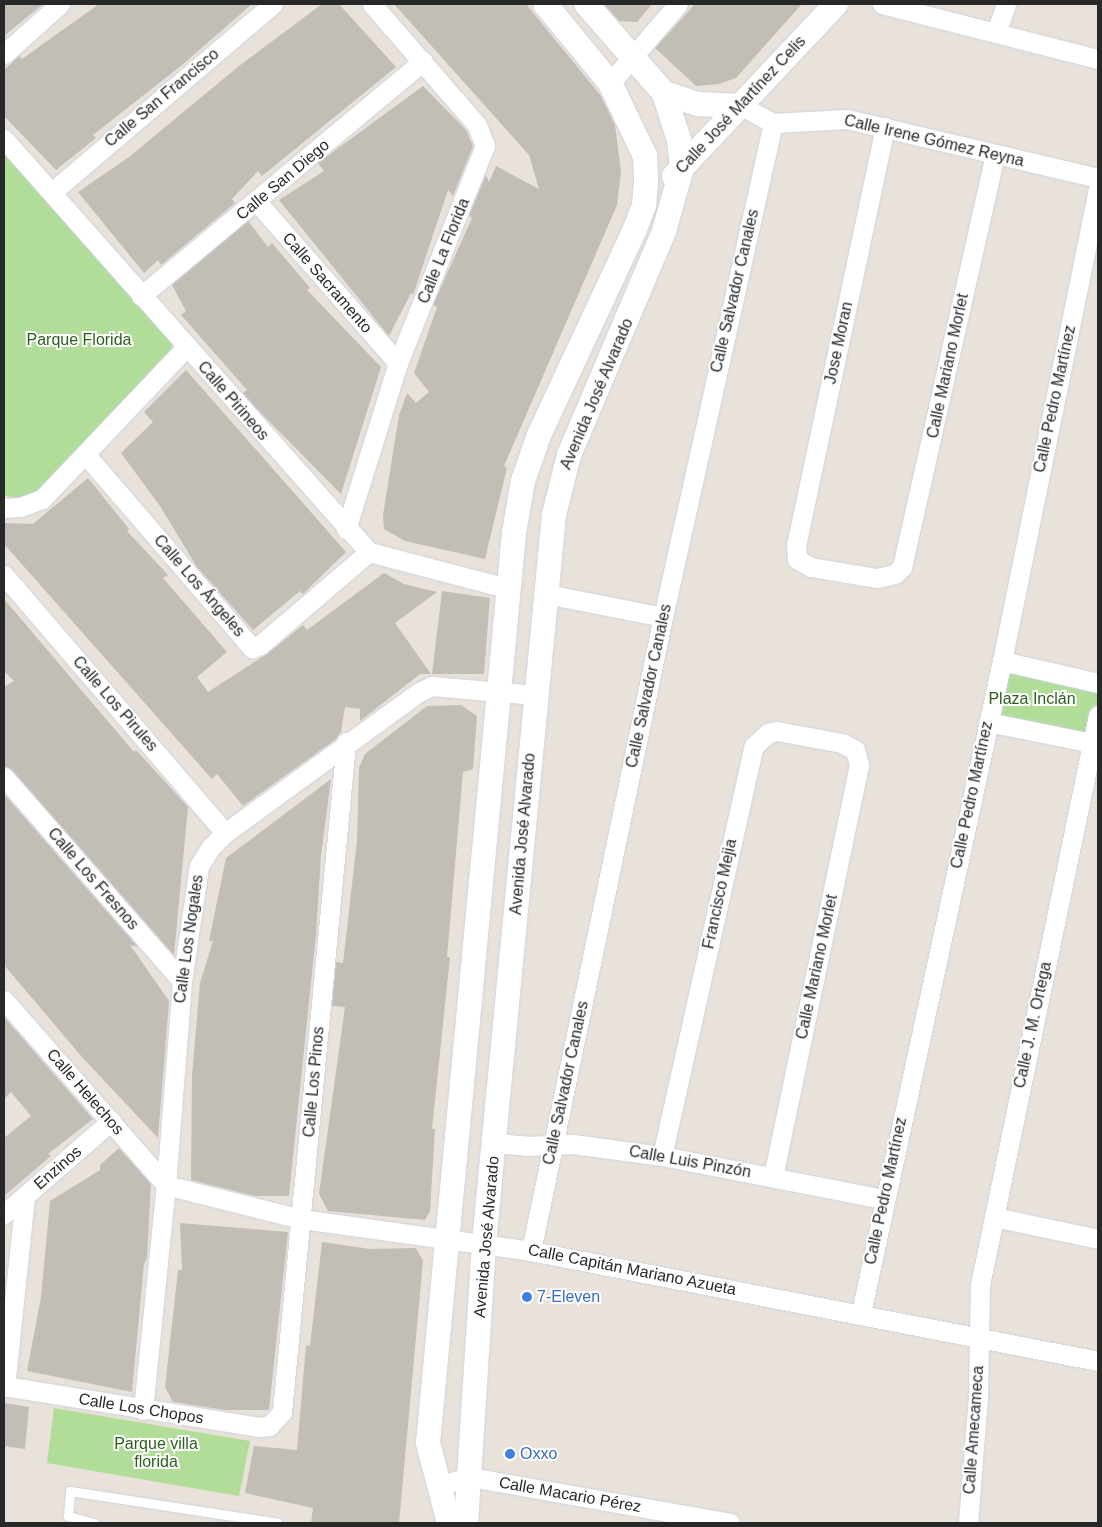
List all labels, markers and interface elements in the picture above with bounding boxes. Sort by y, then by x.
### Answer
street label: Calle José Martínez Celis [672,32,810,178]
street label: Calle San Francisco [101,45,223,151]
street label: Calle Irene Gómez Reyna [842,111,1026,171]
street label: Calle San Diego [233,135,333,225]
street label: Calle La Florida [414,195,474,307]
street label: Calle Salvador Canales [707,207,763,375]
street label: Calle Sacramento [278,229,376,337]
street label: Calle Mariano Morlet [923,292,973,440]
street label: Jose Moran [821,300,857,386]
street label: Avenida José Alvarado [556,315,638,473]
street label: Calle Pedro Martínez [1030,324,1080,474]
park label: Parque Florida [27,330,131,350]
street label: Calle Pirineos [193,357,273,445]
street label: Calle Los Ángeles [149,531,249,641]
street label: Calle Salvador Canales [622,602,676,770]
street label: Calle Los Pirules [68,652,162,756]
park label: Plaza Inclán [988,689,1076,709]
street label: Calle Pedro Martínez [947,720,997,870]
street label: Avenida José Alvarado [506,752,540,916]
street label: Calle Los Fresnos [43,824,143,934]
street label: Francisco Mejia [699,837,741,951]
street label: Calle Los Nogales [170,873,208,1005]
street label: Calle Mariano Morlet [792,893,842,1041]
street label: Calle J. M. Ortega [1010,960,1056,1090]
street label: Calle Salvador Canales [539,999,593,1167]
street label: Calle Los Pinos [300,1026,328,1138]
street label: Calle Helechos [42,1045,128,1139]
street label: Calle Pedro Martínez [861,1116,911,1266]
street label: Enzinos [30,1142,86,1194]
street label: Calle Luis Pinzón [627,1142,753,1182]
street label: Avenida José Alvarado [470,1155,504,1319]
street label: Calle Capitán Mariano Azueta [526,1240,738,1300]
place label: 7-Eleven [537,1287,600,1307]
marker: 7-Eleven [521,1291,533,1303]
street label: Calle Amecameca [960,1365,988,1495]
street label: Calle Los Chopos [77,1390,205,1428]
park label: Parque villa florida [114,1434,198,1472]
place label: Oxxo [520,1444,557,1464]
marker: Oxxo [504,1448,516,1460]
street label: Calle Macario Pérez [497,1473,643,1517]

